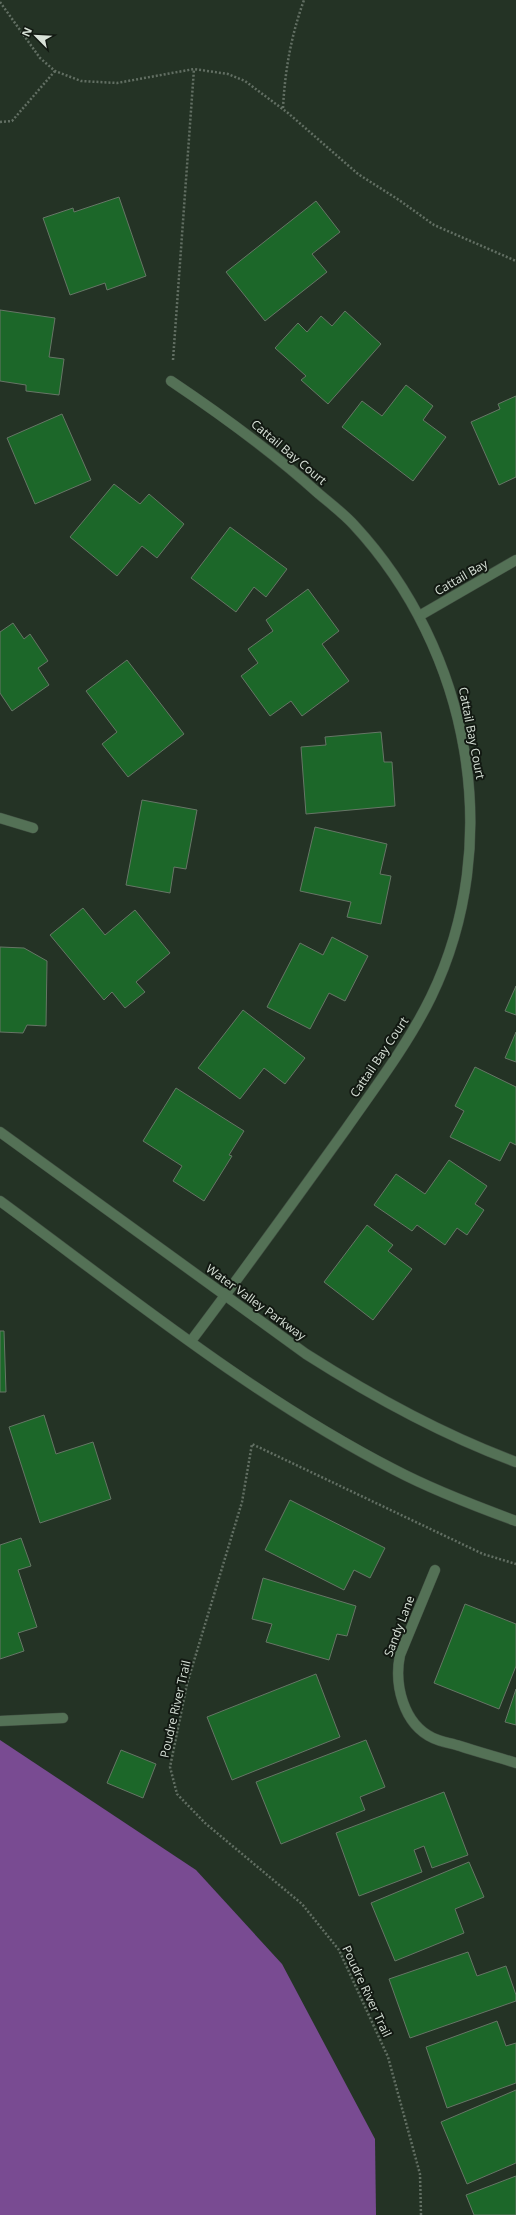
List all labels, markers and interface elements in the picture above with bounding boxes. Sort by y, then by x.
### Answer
north arrow [16,16,56,56]
text: N [18,25,35,39]
street label: Cattail Bay Court [248,415,330,489]
street label: Cattail Bay [431,554,492,599]
street label: Cattail Bay Court [455,685,489,781]
street label: Cattail Bay Court [346,1013,412,1101]
street label: Water Valley Parkway [203,1260,310,1345]
street label: Sandy Lane [380,1593,419,1659]
street label: Poudre River Trail [156,1659,194,1759]
street label: Poudre River Trail [338,1942,396,2040]

